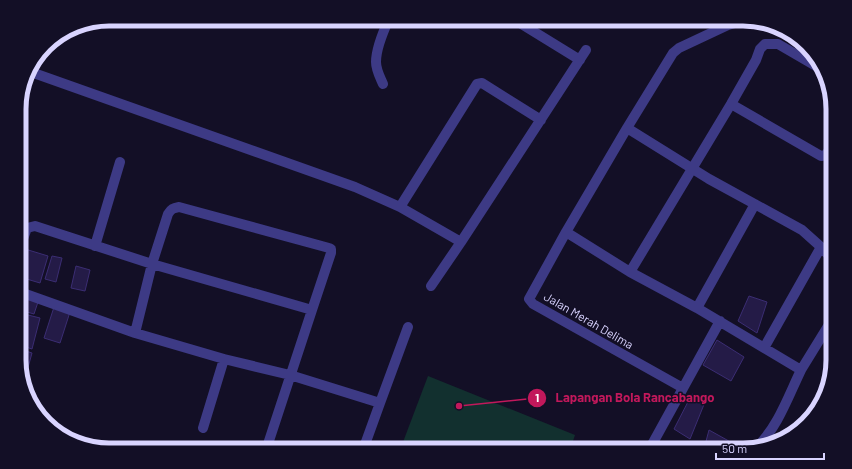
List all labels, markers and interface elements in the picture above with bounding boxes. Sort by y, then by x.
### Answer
street label: Jalan Merah Delima [542,289,636,351]
callout: Lapangan Bola Rancabango [527,385,722,410]
text: Lapangan Bola Rancabango [556,389,714,405]
text: 1 [535,390,539,404]
scale bar [716,435,824,461]
text: 50 m [722,441,747,455]

